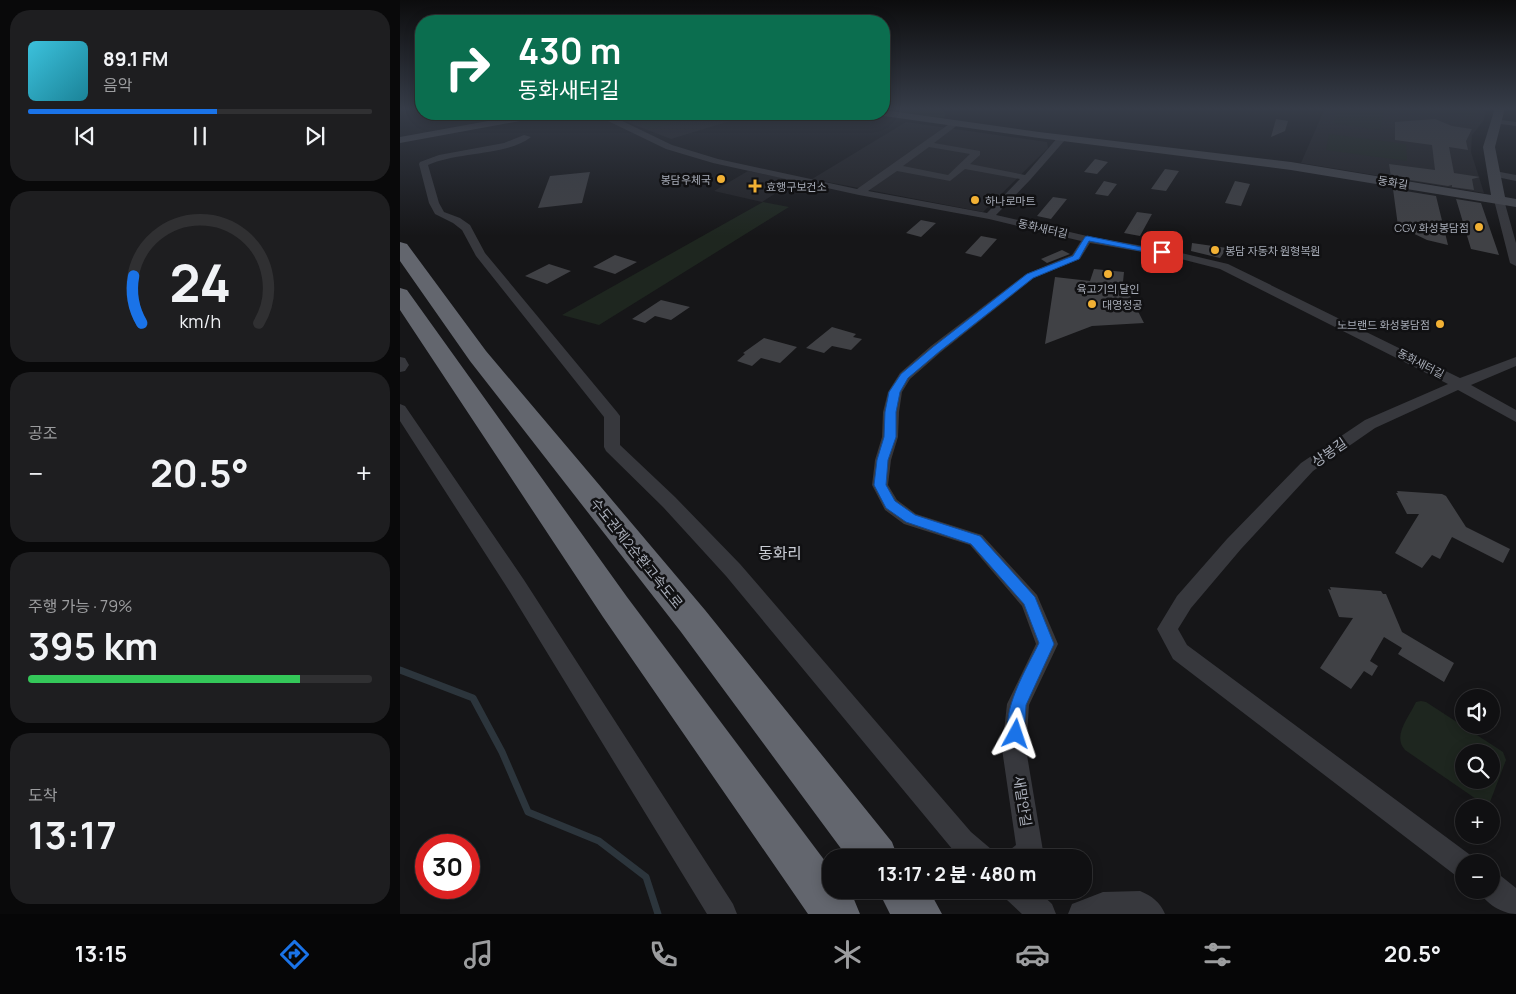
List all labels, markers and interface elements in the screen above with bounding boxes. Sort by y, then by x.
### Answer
text: 430 m [518,27,621,75]
icon: right [435,35,500,100]
text: 89.1 FM [103,46,168,72]
text: 음악 [103,74,132,96]
text: 동화새터길 [518,75,619,105]
icon: previous [71,122,99,150]
icon: pause [186,122,214,150]
icon: next [301,122,329,150]
place label: 봉담우체국 [660,172,711,187]
street label: 동화길 [1377,172,1409,192]
marker: 봉담우체국 [715,173,727,185]
marker: 효행구보건소 [748,179,762,193]
place label: 효행구보건소 [766,179,827,194]
place label: 하나로마트 [985,193,1036,208]
marker: 하나로마트 [969,194,981,206]
street label: 동화새터길 [1017,215,1069,241]
place label: CGV 화성봉담점 [1394,220,1469,235]
marker: CGV 화성봉담점 [1473,221,1485,233]
pin [1141,231,1183,273]
icon: arrive [1148,238,1176,266]
place label: 봉담 자동차 원형복원 [1225,243,1320,258]
marker: 봉담 자동차 원형복원 [1209,244,1221,256]
text: 24 [169,247,231,318]
marker: 육고기의 달인 [1102,268,1114,280]
place label: 육고기의 달인 [1077,281,1139,296]
place label: 대영정공 [1102,297,1142,312]
marker: 대영정공 [1086,298,1098,310]
text: km/h [179,309,221,333]
place label: 노브랜드 화성봉담점 [1337,317,1430,332]
marker: 노브랜드 화성봉담점 [1434,318,1446,330]
street label: 동화새터길 [1395,345,1447,381]
text: 공조 [28,422,57,444]
street label: 상봉길 [1308,433,1350,471]
text: 20.5° [150,446,249,498]
text: − [28,454,43,492]
text: + [356,454,372,492]
street label: 수도권제2순환고속도로 [587,494,687,612]
district label: 동화리 [758,542,802,564]
text: 주행 가능 · 79% [28,595,133,617]
text: 395 km [28,619,158,671]
map controls [1455,689,1500,899]
button: sound [1455,689,1500,734]
position arrow [989,707,1041,759]
button: search [1455,744,1500,789]
street label: 새말안길 [1010,774,1036,828]
text: 도착 [28,784,57,806]
button: + [1455,799,1500,844]
text: 13:17 [28,808,117,860]
speed limit sign: 30 [415,834,480,899]
button: − [1455,854,1500,899]
text: 13:17 · 2 분 · 480 m [878,861,1036,887]
icon: directions [277,937,312,972]
icon: music [461,937,496,972]
icon: phone [646,937,681,972]
icon: climate [830,937,865,972]
icon: car [1015,937,1050,972]
icon: filters [1200,937,1235,972]
text: 13:15 [75,939,127,969]
text: 20.5° [1384,939,1441,969]

